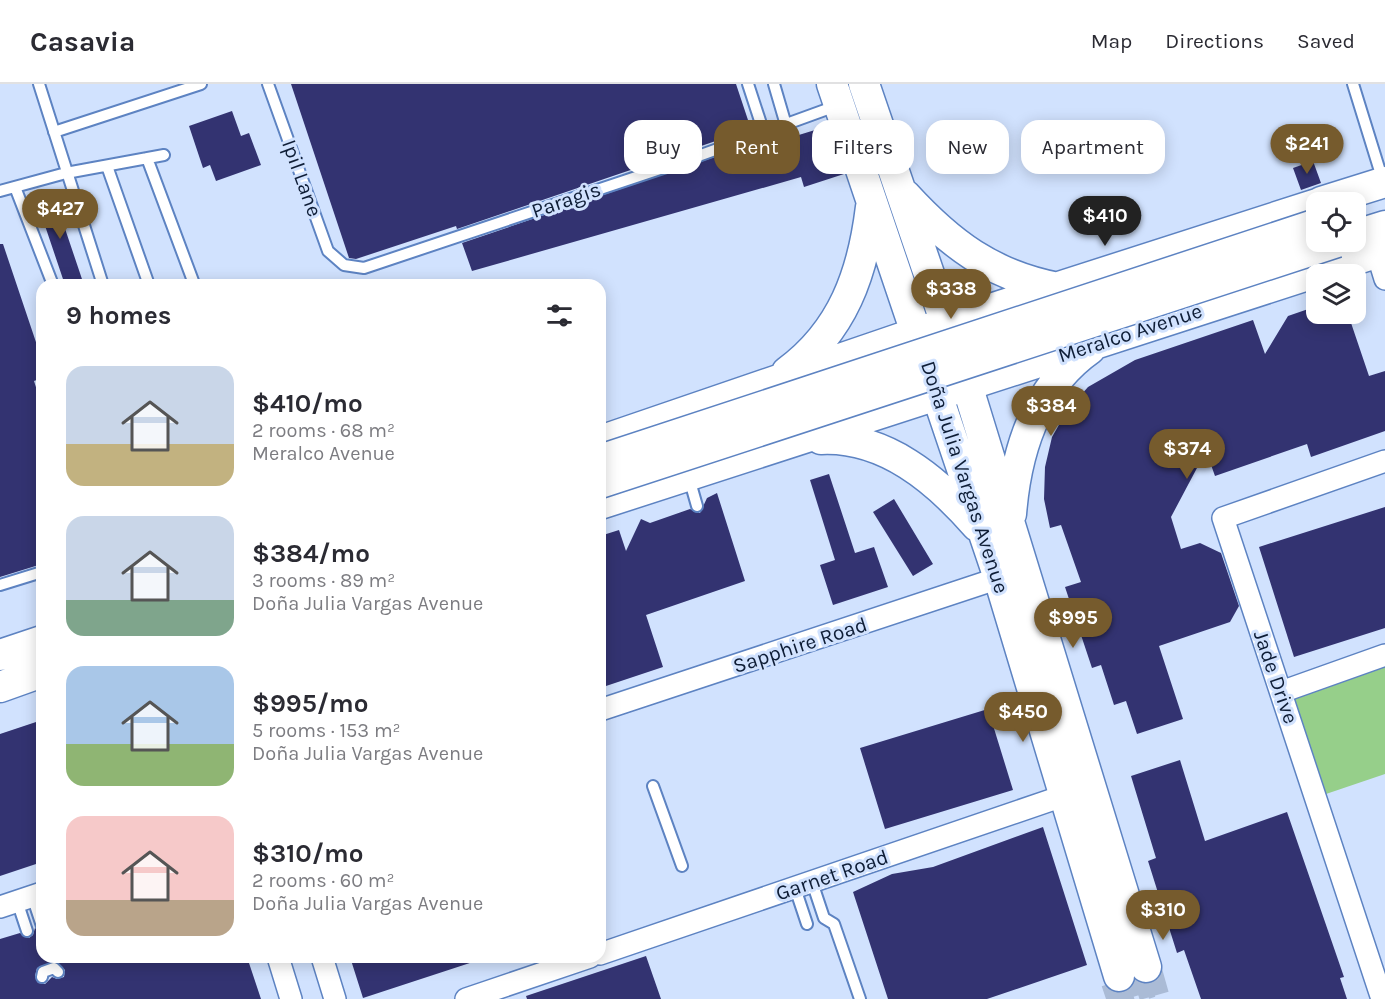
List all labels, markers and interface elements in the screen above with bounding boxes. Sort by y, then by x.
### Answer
text: Casavia [30,25,135,58]
text: Map [1091,29,1132,53]
text: Directions [1165,29,1264,53]
text: Saved [1297,29,1355,53]
chip: Buy [624,120,702,174]
chip: Rent [714,120,800,174]
chip: Filters [812,120,914,174]
chip: New [926,120,1009,174]
chip: Apartment [1021,120,1165,174]
pin: $241 [1271,124,1343,175]
text: $241 [1285,132,1329,155]
street label: Ipil Lane [277,136,327,220]
street label: Paragis [528,177,604,223]
pin: $427 [24,189,96,240]
map controls [1306,192,1366,324]
button: locate [1306,192,1366,252]
pin: $410 [1069,196,1141,247]
text: $427 [36,197,84,220]
text: $410 [1082,204,1128,227]
button: layers [1306,264,1366,324]
pin: $338 [915,269,987,320]
text: $338 [925,277,977,300]
street label: Meralco Avenue [1055,298,1205,368]
icon: filters [543,299,576,332]
text: 9 homes [66,300,172,331]
street label: Doña Julia Vargas Avenue [916,358,1014,596]
pin: $384 [1015,386,1087,437]
text: $410/mo [252,388,363,419]
icon: home [114,390,186,462]
text: $384 [1025,394,1077,417]
text: 2 rooms · 68 m² [252,419,395,442]
pin: $374 [1151,429,1223,480]
text: $374 [1163,437,1211,460]
text: Meralco Avenue [252,442,395,465]
text: $384/mo [252,538,370,569]
icon: home [114,540,186,612]
text: 3 rooms · 89 m² [252,569,395,592]
text: Doña Julia Vargas Avenue [252,592,483,615]
pin: $995 [1037,598,1109,649]
text: $995 [1048,606,1098,629]
street label: Sapphire Road [730,612,870,678]
street label: Jade Drive [1249,627,1303,727]
text: $995/mo [252,688,368,719]
icon: home [114,690,186,762]
pin: $450 [987,692,1059,743]
text: $450 [998,700,1048,723]
text: 5 rooms · 153 m² [252,719,401,742]
text: Doña Julia Vargas Avenue [252,742,483,765]
text: $310/mo [252,838,363,869]
icon: home [114,840,186,912]
street label: Garnet Road [773,845,891,905]
text: 2 rooms · 60 m² [252,869,395,892]
pin: $310 [1127,890,1199,941]
text: Doña Julia Vargas Avenue [252,892,483,915]
text: $310 [1140,898,1186,921]

